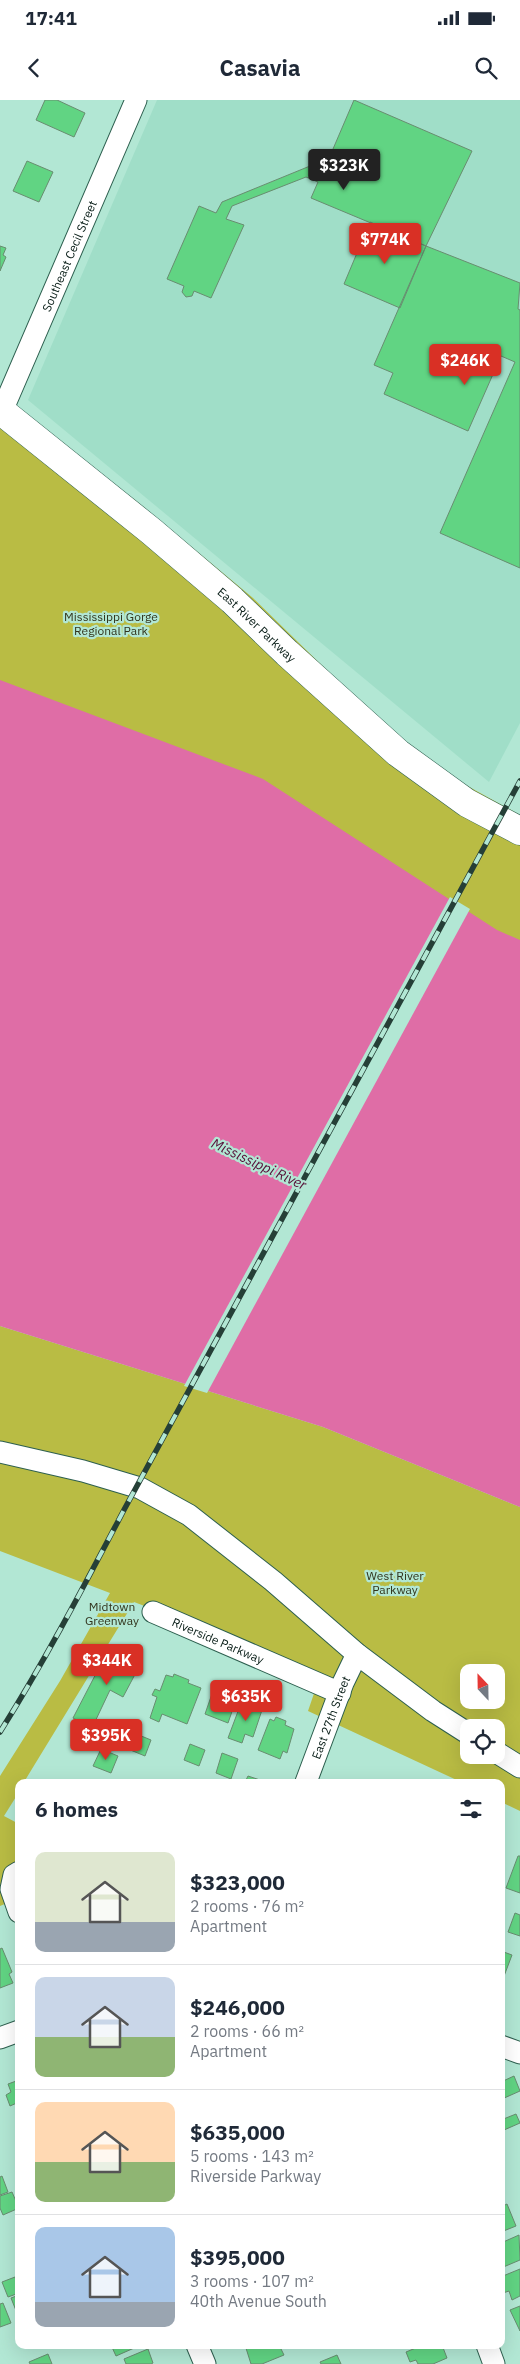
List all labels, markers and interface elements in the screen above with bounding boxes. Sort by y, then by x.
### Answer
text: 17:41 [25,6,77,30]
text: Casavia [220,53,300,82]
icon: back [20,54,48,82]
icon: search [472,54,500,82]
pin: $323K [309,148,379,191]
text: $323K [319,155,369,175]
street label: Southeast Cecil Street [38,198,99,314]
pin: $774K [350,222,420,265]
text: $774K [360,229,410,249]
pin: $246K [430,344,500,386]
text: $246K [440,350,490,370]
street label: East River Parkway [215,584,299,665]
park label: Mississippi Gorge Regional Park [64,609,158,638]
water label: Mississippi River [209,1134,310,1194]
park label: West River Parkway [366,1568,424,1597]
park label: Midtown Greenway [85,1599,139,1628]
street label: Riverside Parkway [170,1614,266,1667]
pin: $344K [72,1644,142,1686]
text: $344K [82,1650,132,1670]
north arrow [460,1664,505,1709]
map controls [460,1664,505,1764]
street label: East 27th Street [308,1673,353,1761]
pin: $635K [211,1680,281,1722]
text: $635K [221,1686,271,1706]
pin: $395K [71,1718,141,1761]
button: locate [460,1719,505,1764]
text: $395K [81,1725,131,1745]
text: 6 homes [35,1795,118,1823]
icon: filters [457,1795,485,1823]
text: $323,000 [190,1868,285,1896]
icon: home [75,1872,135,1932]
text: 2 rooms · 76 m² [190,1896,304,1916]
text: Apartment [190,1916,267,1936]
text: $246,000 [190,1993,285,2021]
icon: home [75,1997,135,2057]
text: 2 rooms · 66 m² [190,2021,304,2041]
text: Apartment [190,2041,267,2061]
text: $635,000 [190,2118,285,2146]
icon: home [75,2122,135,2182]
text: 5 rooms · 143 m² [190,2146,314,2166]
text: Riverside Parkway [190,2166,321,2186]
text: $395,000 [190,2243,285,2271]
icon: home [75,2247,135,2307]
text: 3 rooms · 107 m² [190,2271,314,2291]
text: 40th Avenue South [190,2291,327,2311]

